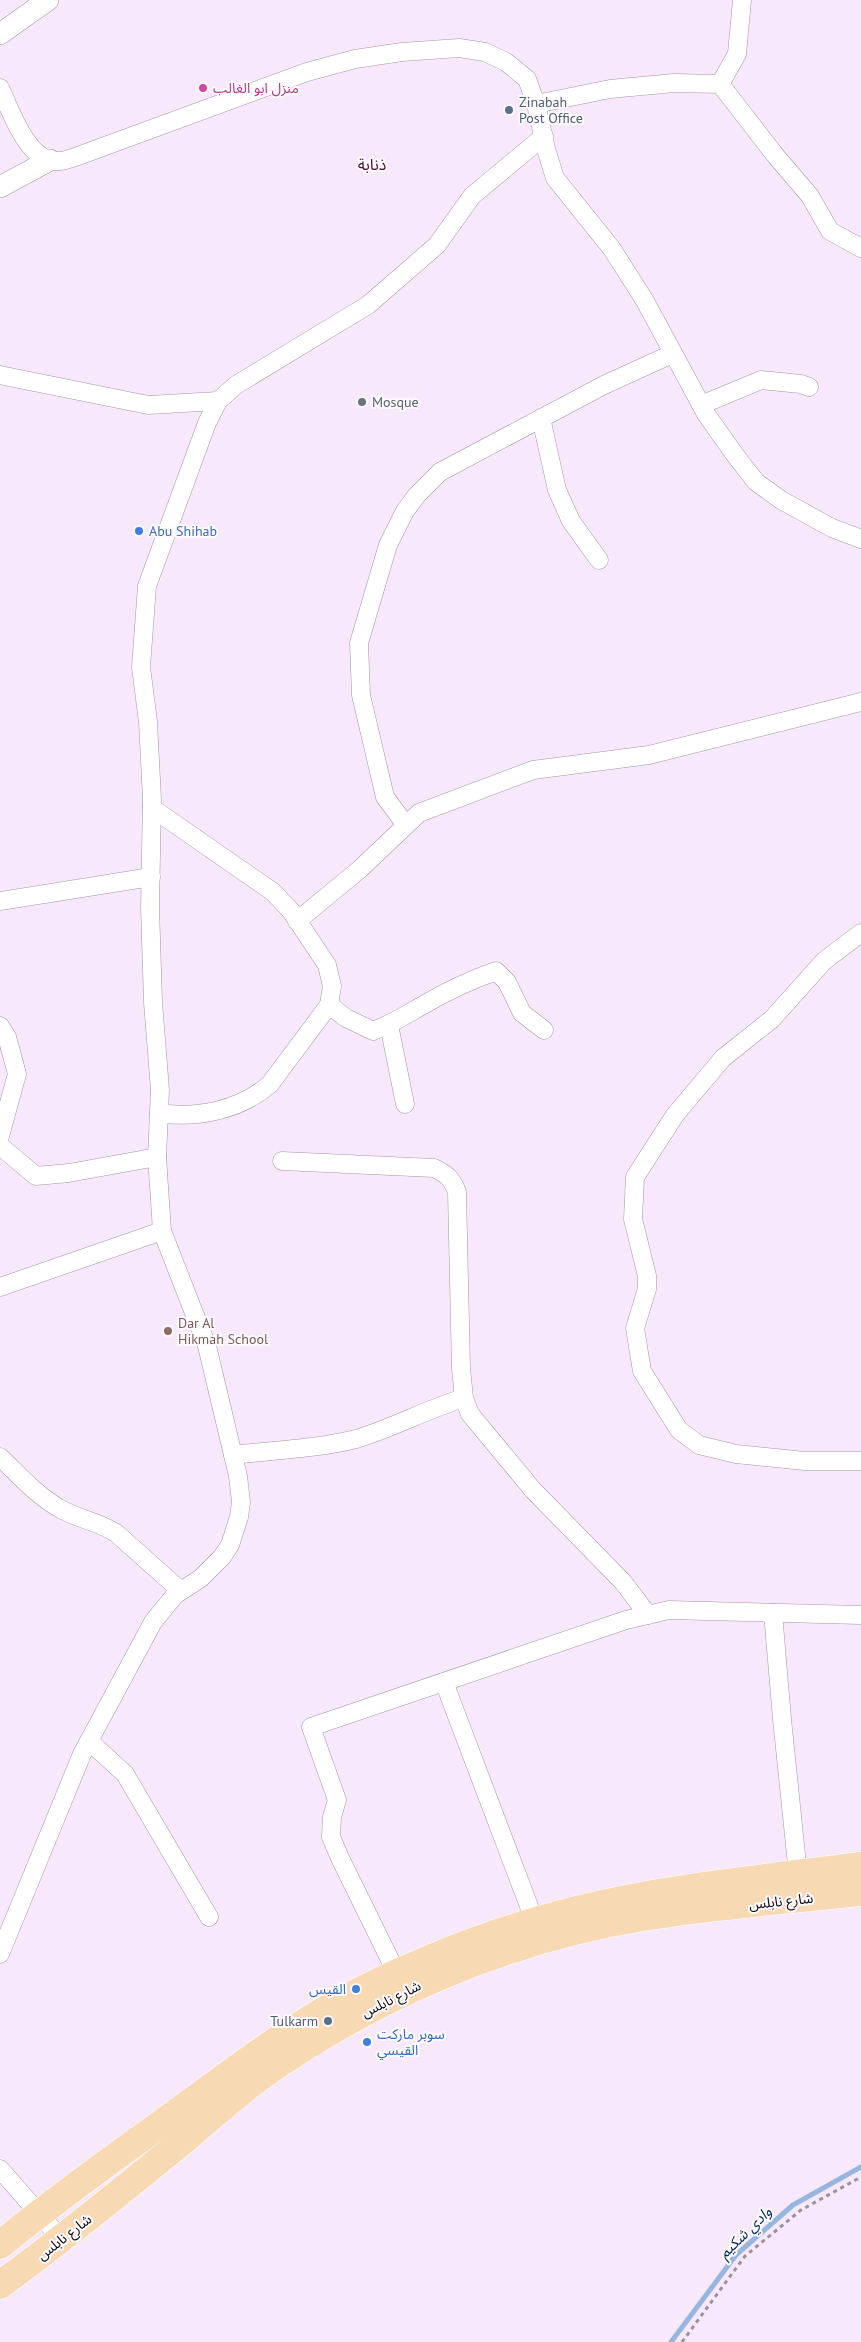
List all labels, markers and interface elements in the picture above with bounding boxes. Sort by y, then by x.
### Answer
place label: منزل ابو الغالب [213,79,299,97]
marker: منزل ابو الغالب [197,82,209,94]
place label: Zinabah Post Office [519,93,583,127]
marker: Zinabah Post Office [503,104,515,116]
district label: ذنابة [358,154,386,174]
place label: Mosque [372,393,419,411]
marker: Mosque [356,396,368,408]
place label: Abu Shihab [149,522,217,540]
marker: Abu Shihab [133,525,145,537]
place label: Dar Al Hikmah School [178,1314,268,1348]
marker: Dar Al Hikmah School [162,1325,174,1337]
street label: شارع نابلس [748,1889,814,1915]
street label: شارع نابلس [358,1976,425,2023]
place label: القيس [309,1980,346,1998]
marker: القيس [350,1983,362,1995]
place label: Tulkarm [270,2012,318,2030]
marker: Tulkarm [322,2015,334,2027]
place label: سوبر ماركت القيسي [377,2025,445,2061]
marker: سوبر ماركت القيسي [361,2036,373,2048]
water label: وادي شكيم [714,2202,777,2264]
street label: شارع نابلس [33,2210,96,2266]

